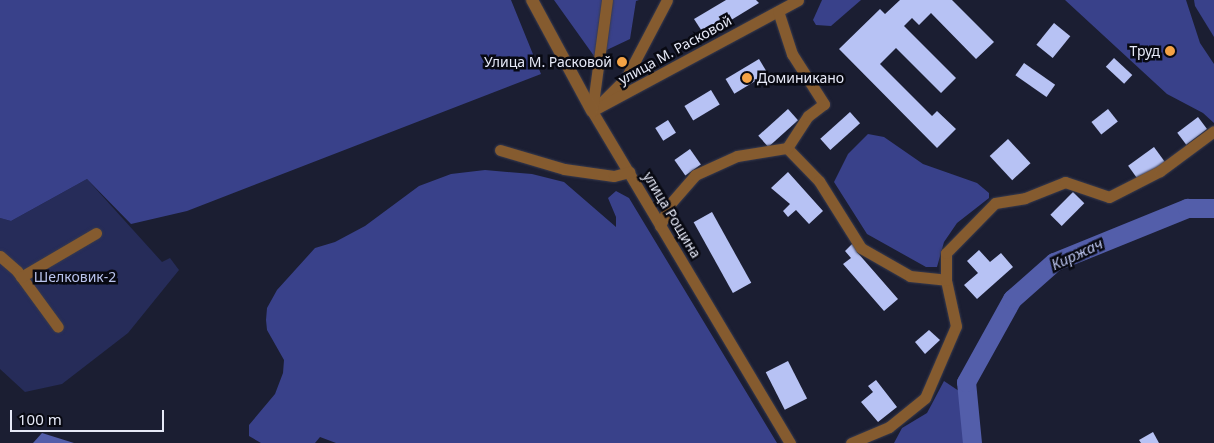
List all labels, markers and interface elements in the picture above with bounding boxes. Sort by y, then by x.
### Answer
street label: улица М. Расковой [616,12,734,88]
place label: Труд [1130,43,1160,59]
marker: Труд [1164,45,1176,57]
place label: Улица М. Расковой [484,54,612,70]
marker: Улица М. Расковой [616,56,628,68]
place label: Доминикано [757,70,844,86]
marker: Доминикано [741,72,753,84]
street label: улица Рощина [640,169,704,261]
water label: Киржач [1048,234,1106,274]
park label: Шелковик-2 [34,269,116,285]
scale bar [12,400,166,432]
text: 100 m [18,409,62,429]

